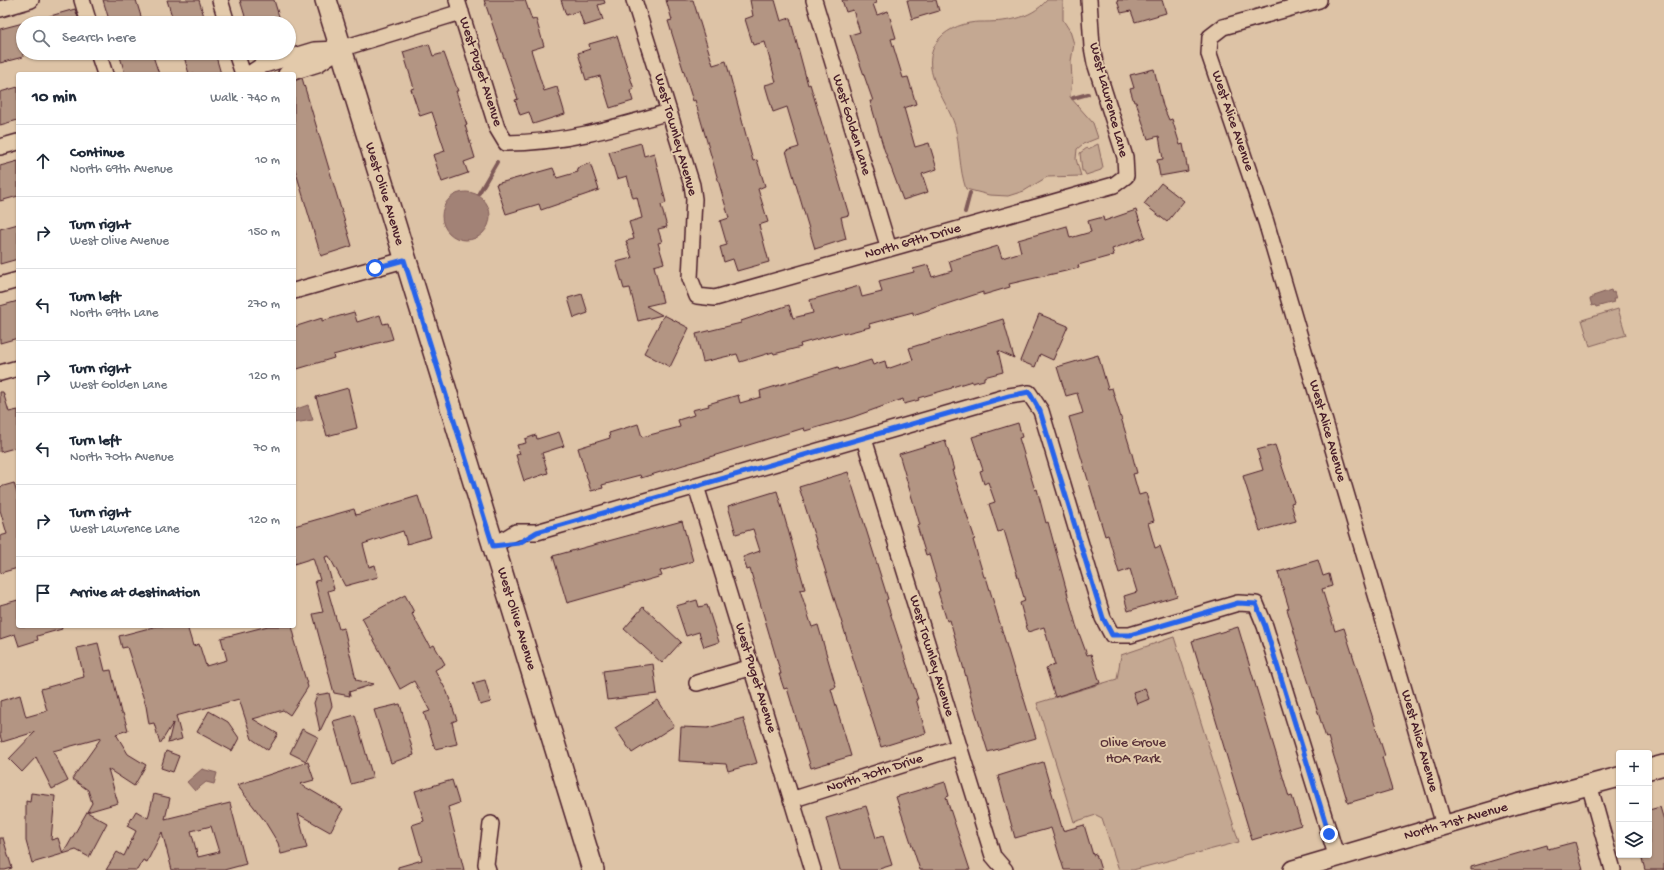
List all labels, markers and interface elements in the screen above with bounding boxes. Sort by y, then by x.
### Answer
street label: West Puget Avenue [454,15,506,130]
search box [16,16,296,60]
icon: search [30,27,52,49]
text: Search here [62,29,136,47]
street label: West Lawrence Lane [1085,41,1132,160]
street label: West Alice Avenue [1207,69,1257,174]
street label: West Townley Avenue [649,72,701,199]
street label: West Golden Lane [828,72,875,178]
text: 10 min [32,88,76,108]
text: Walk · 740 m [210,91,280,106]
street label: West Olive Avenue [360,141,408,248]
text: Continue [70,144,124,162]
icon: ahead [32,150,54,172]
text: 10 m [255,153,280,168]
text: North 69th Avenue [70,162,173,177]
text: Turn right [70,216,130,234]
street label: North 69th Drive [863,220,964,264]
icon: right [32,222,54,244]
text: 150 m [248,225,280,240]
text: West Olive Avenue [70,234,169,249]
route start [366,259,384,277]
text: Turn left [70,288,121,306]
icon: left [32,294,54,316]
text: 270 m [247,297,280,312]
text: North 69th Lane [70,306,159,321]
text: Turn right [70,360,130,378]
icon: right [32,366,54,388]
text: 120 m [249,369,280,384]
text: West Golden Lane [70,378,167,393]
street label: West Alice Avenue [1304,378,1350,485]
text: Turn left [70,432,121,450]
icon: left [32,438,54,460]
text: 70 m [254,441,280,456]
text: North 70th Avenue [70,450,174,465]
text: Turn right [70,504,130,522]
icon: right [32,510,54,532]
text: 120 m [249,513,280,528]
text: West Lawrence Lane [70,522,180,537]
street label: West Olive Avenue [492,566,540,673]
icon: arrive [32,582,54,604]
text: Arrive at destination [70,584,200,602]
street label: West Townley Avenue [904,593,958,720]
street label: West Puget Avenue [730,621,780,736]
street label: West Alice Avenue [1396,688,1442,795]
park label: Olive Grove HOA Park [1100,735,1167,768]
street label: North 70th Drive [825,750,926,798]
map controls [1616,750,1652,858]
button: + [1616,750,1652,786]
button: − [1616,786,1652,822]
street label: North 71st Avenue [1402,799,1511,845]
button: layers [1616,822,1652,858]
route end [1320,825,1338,843]

